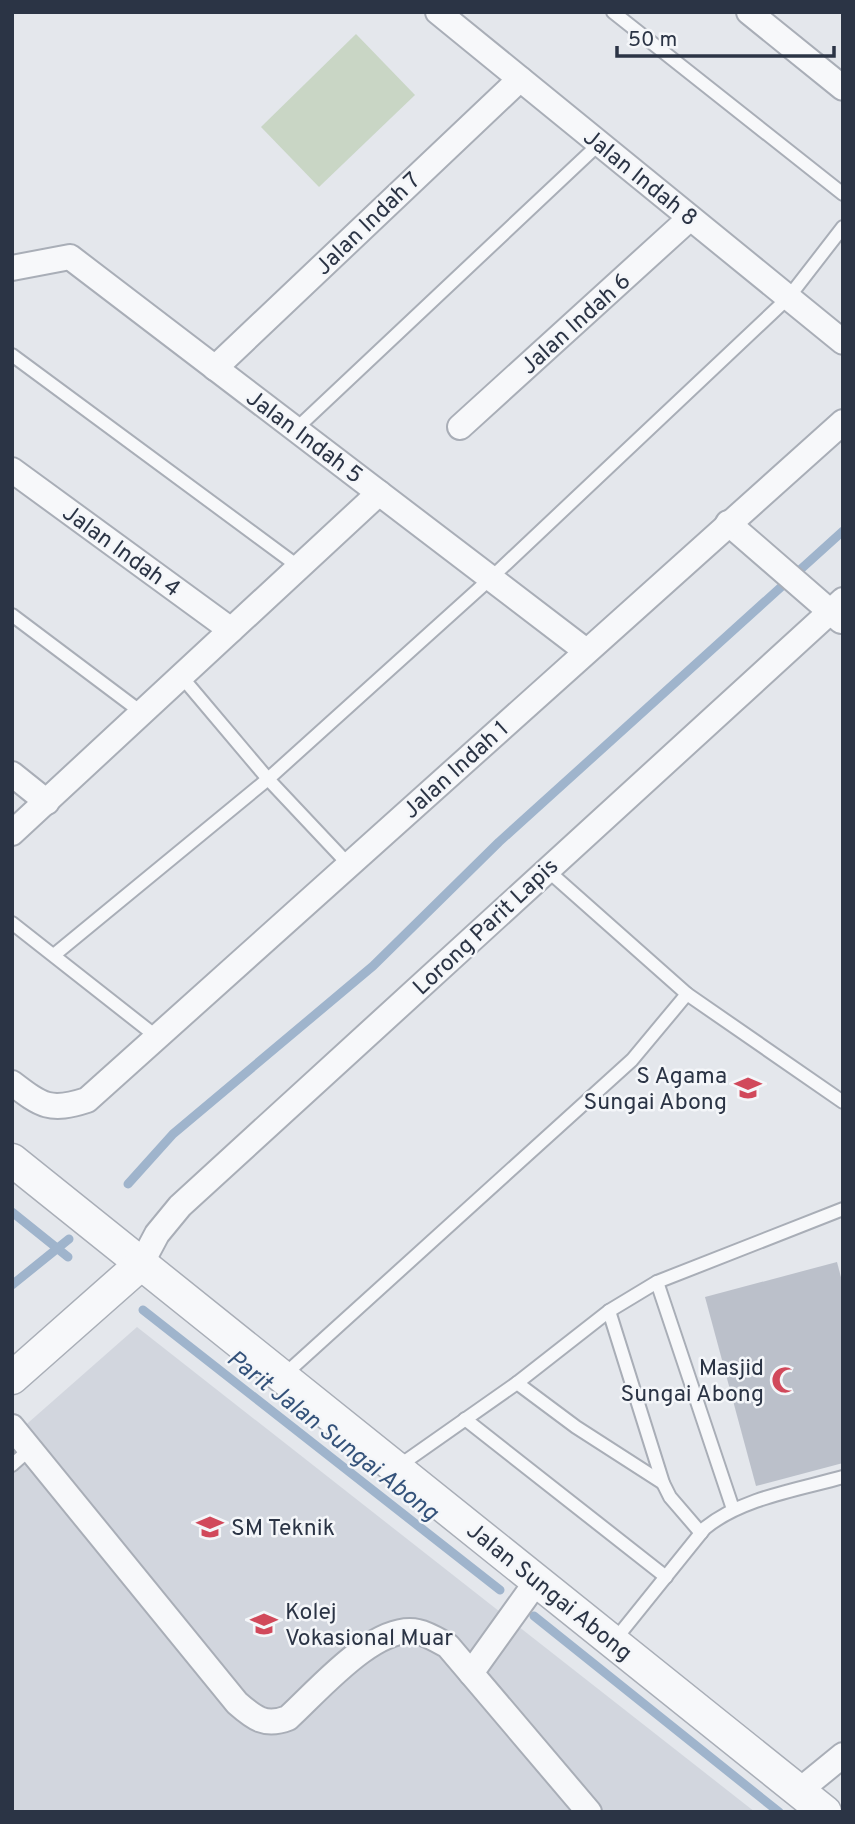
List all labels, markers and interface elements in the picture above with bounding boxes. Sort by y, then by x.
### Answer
scale bar [617,14,834,58]
text: 50 m [628,27,677,54]
street label: Jalan Indah 8 [576,124,702,234]
street label: Jalan Indah 7 [310,167,428,282]
street label: Jalan Indah 6 [516,268,638,382]
street label: Jalan Indah 5 [239,385,368,491]
street label: Jalan Indah 4 [56,499,185,605]
street label: Jalan Indah 1 [397,716,516,826]
street label: Lorong Parit Lapis [408,853,565,1003]
place label: S Agama Sungai Abong [583,1063,727,1118]
school or university icon: S Agama Sungai Abong [733,1073,763,1103]
water label: Parit Jalan Sungai Abong [220,1345,444,1529]
place label: Masjid Sungai Abong [620,1355,764,1410]
mosque icon: Masjid Sungai Abong [770,1365,800,1395]
school or university icon: SM Teknik [195,1512,225,1542]
place label: SM Teknik [231,1515,335,1544]
street label: Jalan Sungai Abong [460,1517,637,1669]
place label: Kolej Vokasional Muar [285,1599,453,1654]
school or university icon: Kolej Vokasional Muar [249,1609,279,1639]

